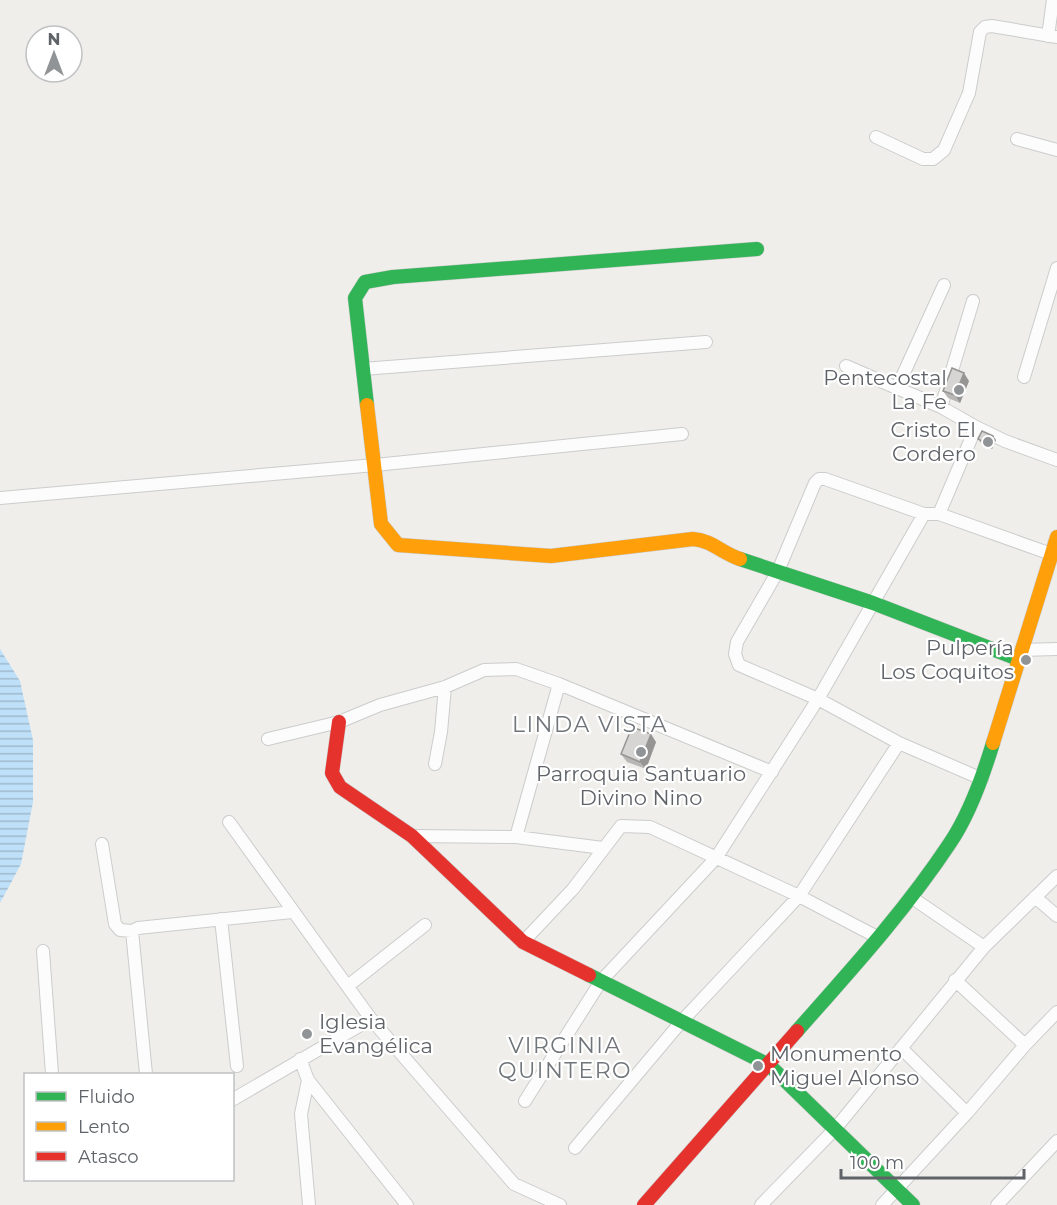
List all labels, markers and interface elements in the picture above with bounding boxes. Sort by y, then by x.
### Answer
north arrow [24,24,84,84]
text: N [48,30,60,49]
place label: Pentecostal La Fe [823,365,947,414]
marker: Pentecostal La Fe [952,383,966,397]
place label: Cristo El Cordero [890,417,976,466]
marker: Cristo El Cordero [981,435,995,449]
place label: Pulpería Los Coquitos [880,635,1014,684]
marker: Pulpería Los Coquitos [1019,653,1033,667]
district label: LINDA VISTA [512,711,668,738]
marker: Parroquia Santuario Divino Nino [634,745,648,759]
place label: Parroquia Santuario Divino Nino [536,761,746,810]
place label: Iglesia Evangélica [319,1009,433,1058]
marker: Iglesia Evangélica [300,1027,314,1041]
district label: VIRGINIA QUINTERO [498,1032,632,1084]
place label: Monumento Miguel Alonso [770,1041,920,1090]
marker: Monumento Miguel Alonso [751,1059,765,1073]
legend [24,1073,234,1181]
text: Fluido [78,1086,135,1108]
text: Lento [78,1116,130,1138]
scale bar [841,1142,1024,1180]
text: Atasco [78,1146,138,1168]
text: 100 m [850,1152,904,1174]

